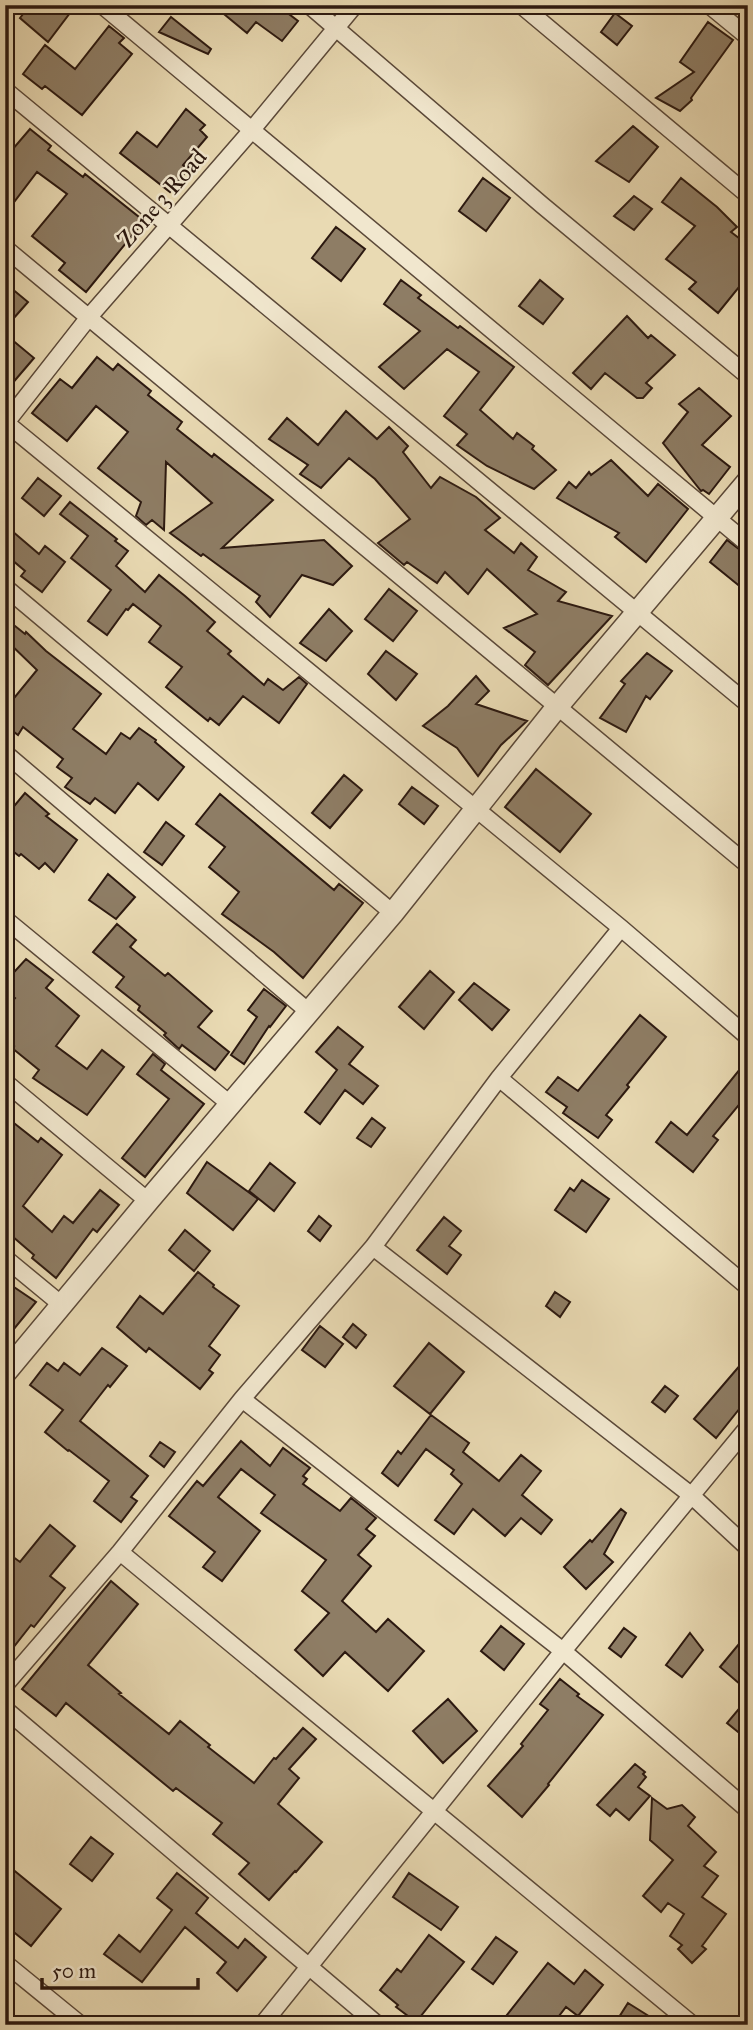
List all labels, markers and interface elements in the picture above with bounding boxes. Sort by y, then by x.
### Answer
street label: Zone 3 Road [111,142,213,254]
scale bar [42,1946,198,1990]
text: 50 m [52,1958,97,1984]

